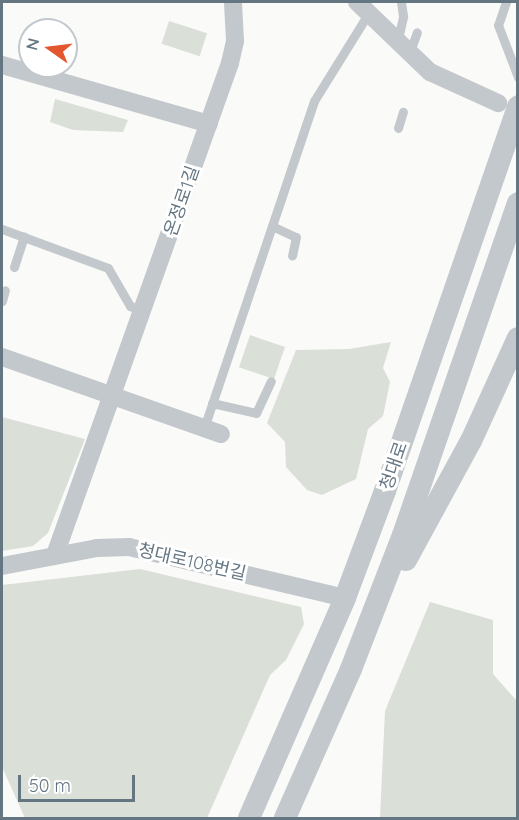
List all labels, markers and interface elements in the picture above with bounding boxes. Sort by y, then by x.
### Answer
north arrow [18,18,78,78]
text: N [21,36,44,52]
street label: 온정로1길 [160,163,204,239]
street label: 청대로 [376,439,412,493]
street label: 청대로108번길 [136,539,248,585]
scale bar [21,763,138,801]
text: 50 m [29,774,71,797]

